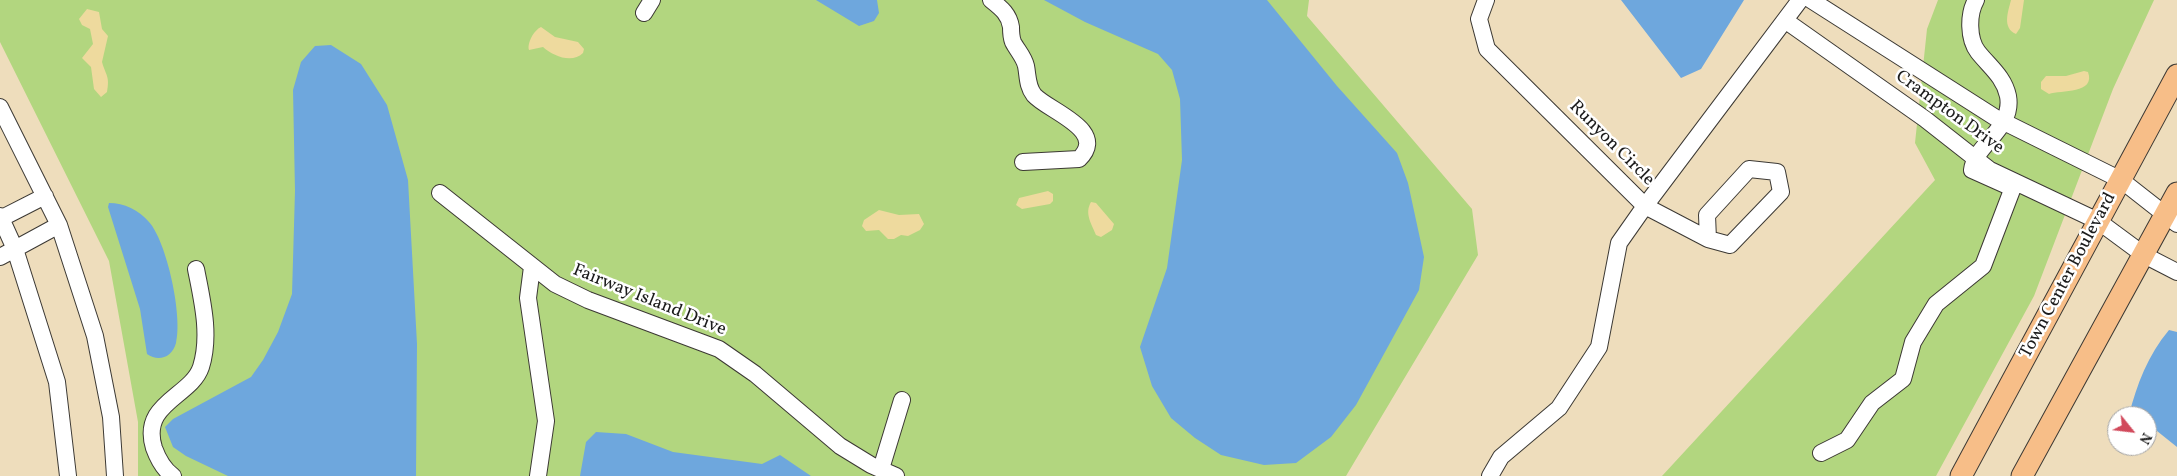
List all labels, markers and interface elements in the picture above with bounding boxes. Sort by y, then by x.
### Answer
street label: Crampton Drive [1891,66,2007,160]
street label: Runyon Circle [1564,97,1658,191]
street label: Town Center Boulevard [2016,189,2122,363]
street label: Fairway Island Drive [569,260,729,342]
north arrow [2107,406,2157,456]
text: N [2134,429,2155,447]

